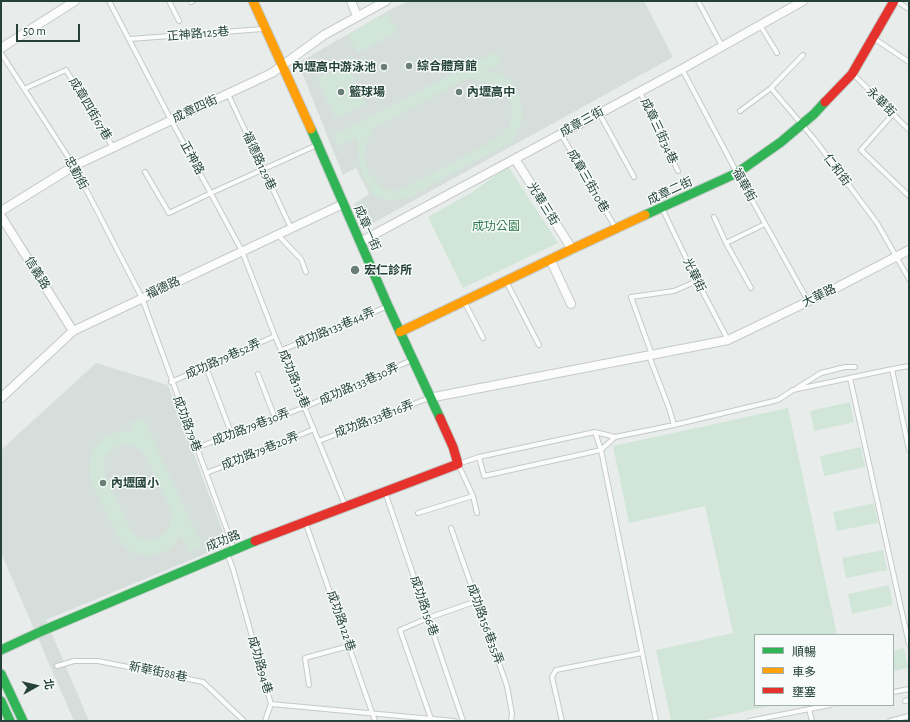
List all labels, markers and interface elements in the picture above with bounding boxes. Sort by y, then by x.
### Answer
scale bar [18,16,82,42]
street label: 正神路125巷 [166,24,230,44]
text: 50 m [23,25,46,37]
place label: 綜合體育館 [417,59,477,73]
place label: 內壢高中游泳池 [292,60,376,74]
marker: 綜合體育館 [404,61,414,71]
marker: 內壢高中游泳池 [379,62,389,72]
street label: 成章四街67巷 [66,75,114,143]
street label: 永華街 [863,84,899,120]
place label: 籃球場 [349,85,385,99]
place label: 內壢高中 [467,85,515,99]
marker: 籃球場 [336,87,346,97]
marker: 內壢高中 [454,87,464,97]
street label: 成章四街 [170,92,220,126]
street label: 成章三街34巷 [638,96,680,166]
street label: 成章三街 [558,104,606,140]
street label: 福德路129巷 [239,129,279,193]
street label: 正神路 [177,139,207,177]
street label: 成章三街10巷 [564,147,612,215]
street label: 仁和街 [820,151,854,189]
street label: 忠勤街 [61,154,91,192]
street label: 福華街 [729,166,759,204]
street label: 成章二街 [645,174,695,208]
street label: 光華三街 [524,180,562,228]
street label: 成章一街 [351,203,383,253]
park label: 成功公園 [472,219,520,233]
street label: 信義路 [21,254,53,292]
street label: 光華街 [680,256,708,294]
place label: 宏仁診所 [364,263,412,277]
marker: 宏仁診所 [349,264,361,276]
street label: 福德路 [144,274,182,302]
street label: 大華路 [800,282,838,310]
street label: 成功路133巷44弄 [293,305,377,351]
street label: 成功路79巷52弄 [183,336,263,382]
street label: 成功路133巷 [275,348,313,410]
street label: 成功路133巷30弄 [317,360,401,408]
street label: 成功路79巷 [170,394,204,454]
street label: 成功路133巷16弄 [332,397,416,441]
street label: 成功路79巷30弄 [210,406,292,448]
street label: 成功路79巷20弄 [219,429,301,473]
place label: 內壢國小 [111,476,159,490]
marker: 內壢國小 [98,478,108,488]
street label: 成功路 [204,528,242,554]
street label: 成功路156巷 [407,574,441,638]
street label: 成功路156巷35弄 [464,582,506,666]
street label: 成功路122巷 [324,589,358,653]
street label: 成功路94巷 [245,634,275,696]
legend [754,634,894,706]
text: 順暢 [792,646,816,658]
street label: 新華街88巷 [127,659,189,685]
north arrow [16,666,56,706]
text: 車多 [792,666,816,678]
text: 北 [42,678,55,690]
text: 壅塞 [792,686,816,698]

